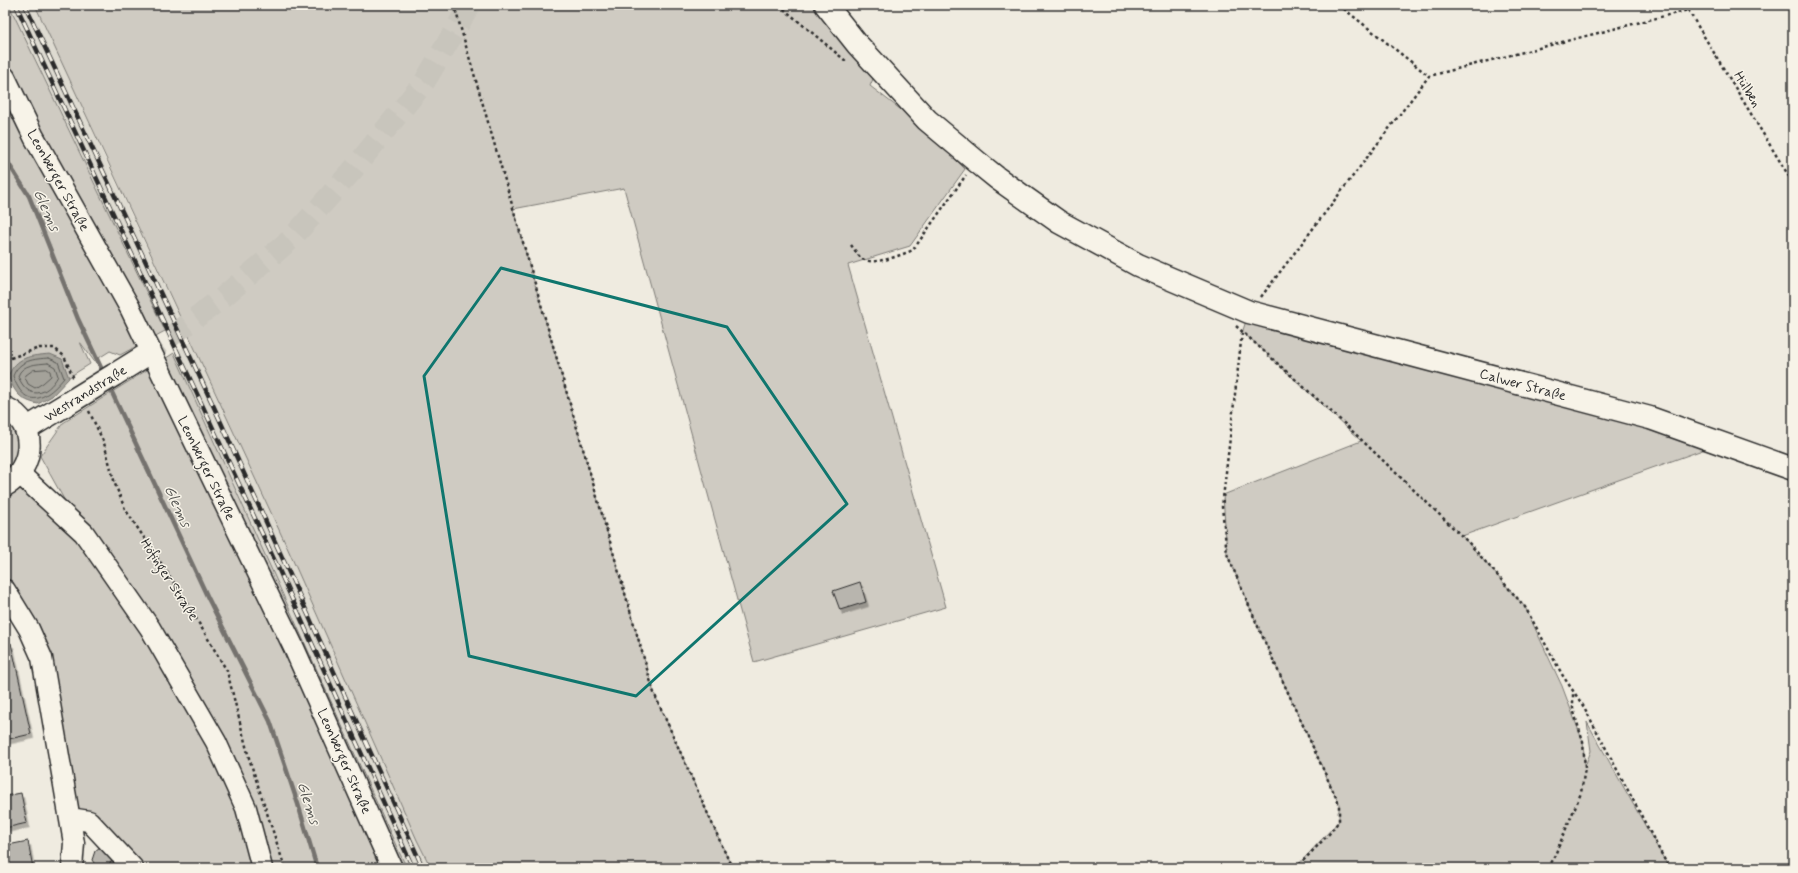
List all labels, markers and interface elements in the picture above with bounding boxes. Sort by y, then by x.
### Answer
street label: Hülben [1729,68,1765,111]
street label: Leonberger Straße [21,126,94,236]
water label: Glems [28,186,65,236]
street label: Westrandstraße [41,361,130,426]
street label: Calwer Straße [1477,365,1568,405]
street label: Leonberger Straße [171,413,239,524]
water label: Glems [159,482,196,532]
street label: Höfinger Straße [134,535,202,625]
street label: Leonberger Straße [311,706,375,818]
water label: Glems [292,779,325,829]

